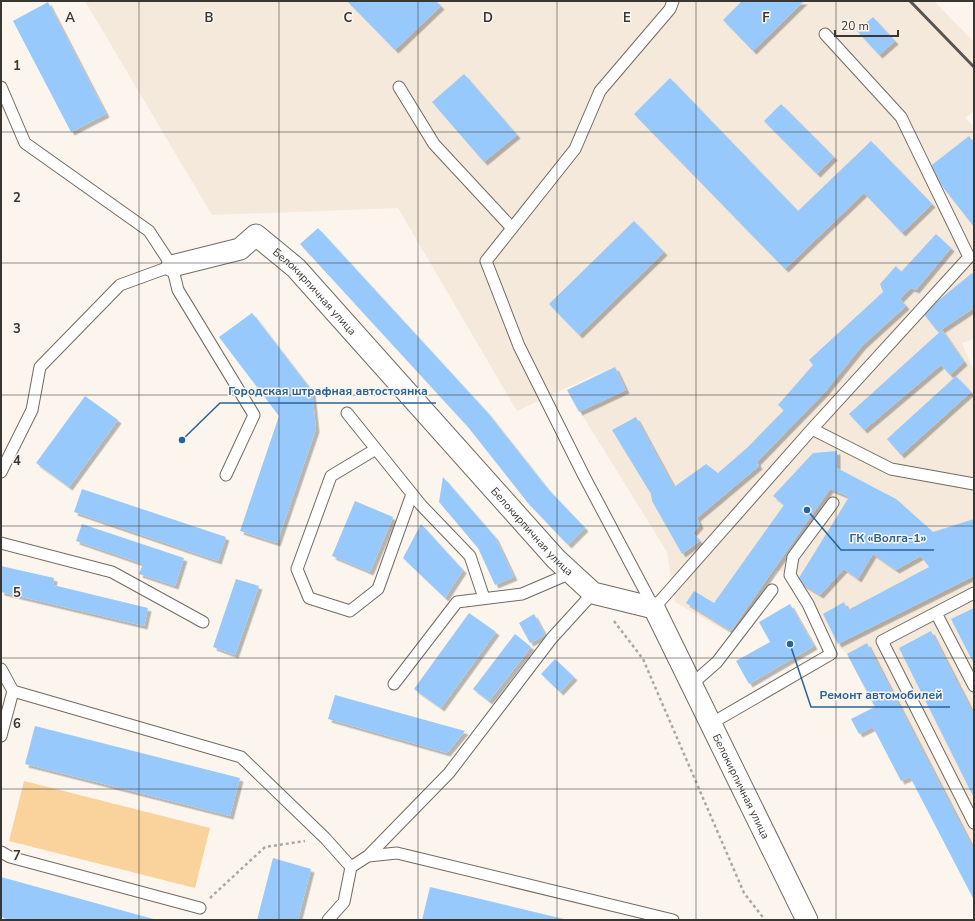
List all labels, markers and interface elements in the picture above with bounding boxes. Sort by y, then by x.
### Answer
text: A [65,9,75,27]
text: B [205,9,214,27]
text: C [344,9,353,27]
text: D [483,9,493,27]
text: E [623,9,631,27]
text: F [762,9,770,27]
scale bar [835,12,898,38]
text: 20 m [841,18,869,34]
text: 1 [13,57,21,75]
text: 2 [13,189,21,207]
street label: Белокирпичная улица [270,244,360,338]
text: 3 [13,320,21,338]
callout: Городская штрафная автостоянка [220,379,436,403]
text: Городская штрафная автостоянка [228,383,428,399]
text: 4 [13,452,21,470]
street label: Белокирпичная улица [488,484,577,579]
callout: ГК «Волга-1» [841,526,934,550]
text: ГК «Волга-1» [850,530,927,546]
text: 5 [13,584,21,602]
callout: Ремонт автомобилей [811,683,950,707]
text: Ремонт автомобилей [820,687,942,703]
text: 6 [13,715,21,733]
street label: Белокирпичная улица [709,731,774,841]
text: 7 [13,847,21,865]

